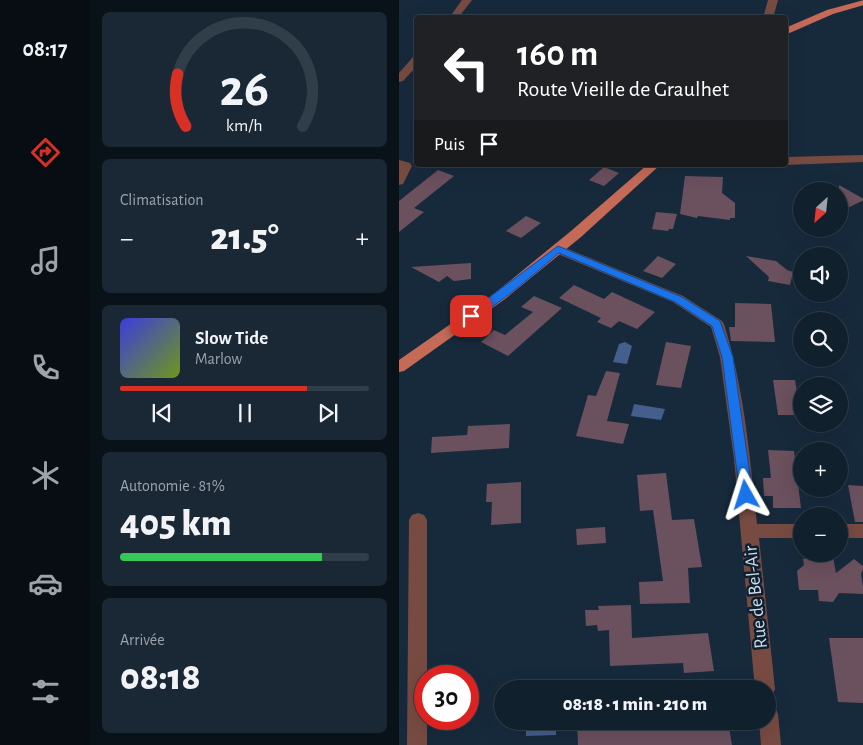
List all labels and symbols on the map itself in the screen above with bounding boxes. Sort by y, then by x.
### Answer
north arrow [793,182,848,238]
pin [450,295,492,337]
position arrow [719,468,771,520]
street label: Rue de Bel-Air [741,545,771,649]
speed limit sign: 30 [414,665,479,730]

